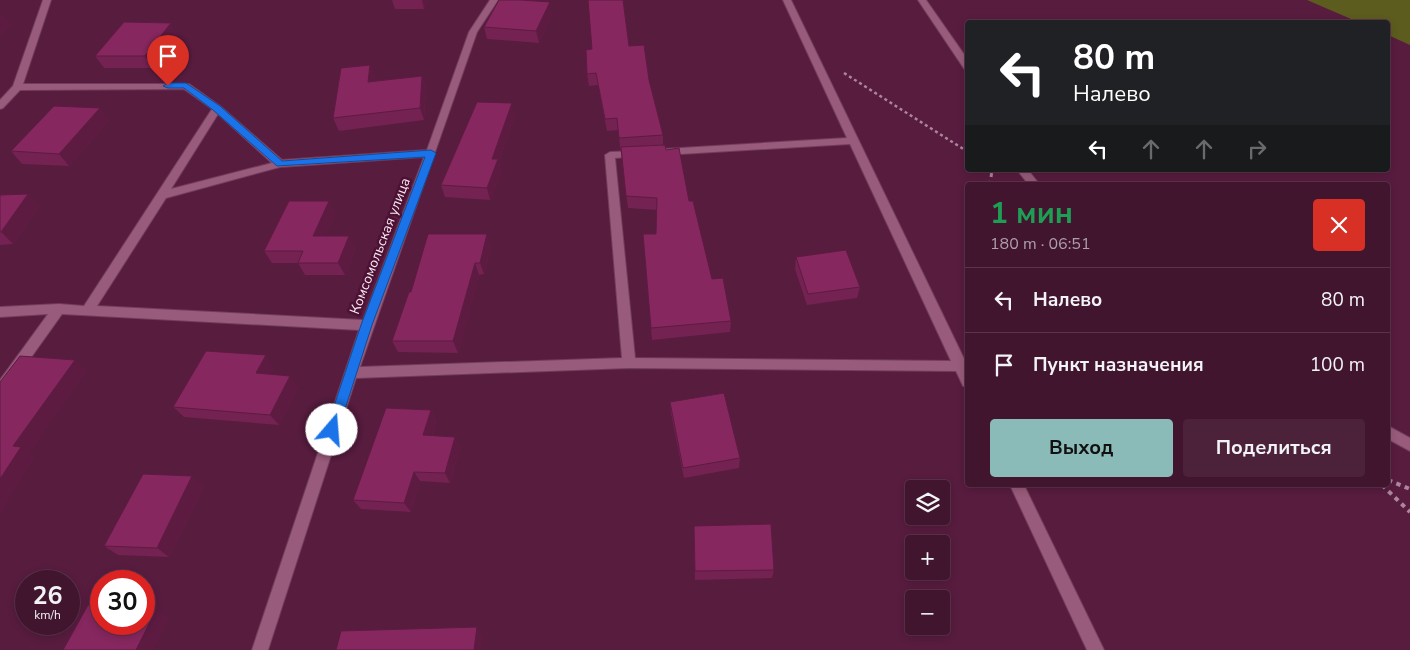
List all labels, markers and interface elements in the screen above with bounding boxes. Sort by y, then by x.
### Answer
text: 80 m [1073,34,1155,81]
pin [147,35,189,86]
icon: left [990,40,1055,105]
icon: arrive [154,42,182,70]
text: Налево [1073,79,1151,109]
icon: left [1084,135,1112,163]
icon: ahead [1137,135,1165,163]
icon: ahead [1190,135,1218,163]
icon: right [1243,135,1271,163]
street label: Комсомольская улица [345,175,415,317]
text: 1 мин [990,193,1073,234]
button: close [1313,199,1365,251]
text: 180 m · 06:51 [990,233,1091,255]
icon: left [990,286,1018,314]
text: Налево [1033,287,1102,313]
text: 80 m [1321,287,1365,313]
icon: arrive [990,351,1018,379]
text: Пункт назначения [1033,352,1204,378]
text: 100 m [1310,352,1365,378]
position arrow [305,403,357,455]
button: Выход [990,419,1173,477]
button: Поделиться [1183,419,1365,477]
map controls [905,480,950,635]
button: layers [905,480,950,525]
button: + [905,535,950,580]
speed limit sign: 30 [90,570,155,635]
text: 26 [32,579,63,613]
button: − [905,590,950,635]
text: km/h [34,607,61,623]

